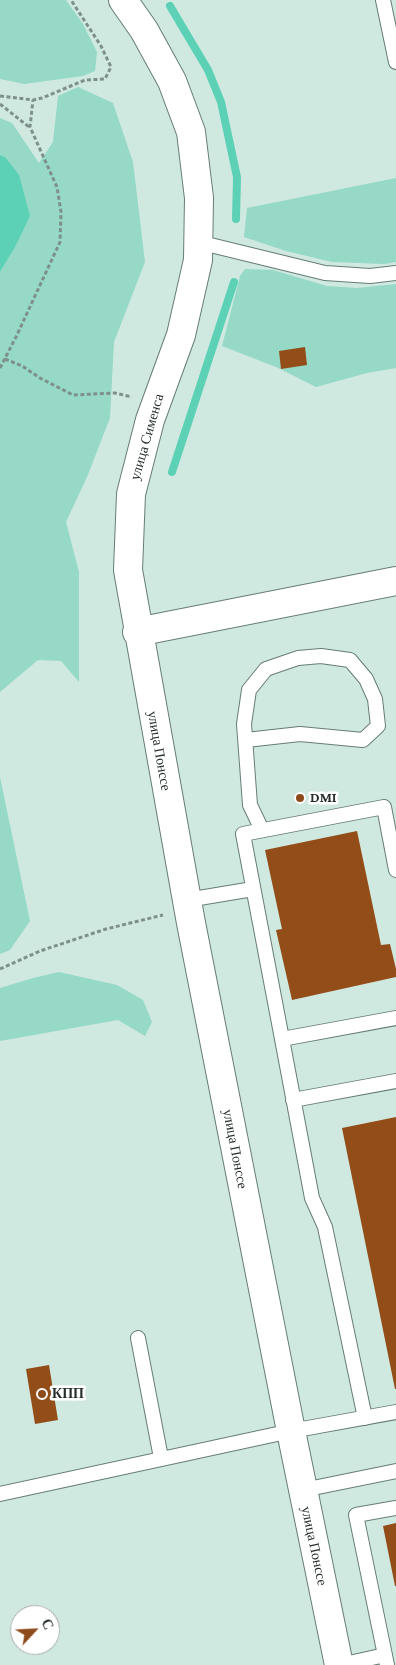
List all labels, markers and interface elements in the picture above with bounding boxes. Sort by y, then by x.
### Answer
street label: улица Сименса [127,392,167,482]
street label: улица Понссе [144,710,174,792]
place label: DMI [310,790,337,806]
marker: DMI [294,792,306,804]
street label: улица Понссе [219,1108,251,1190]
place label: КПП [52,1386,84,1402]
marker: КПП [36,1388,48,1400]
street label: улица Понссе [297,1505,331,1587]
north arrow [10,1605,60,1655]
text: С [38,1616,57,1632]

